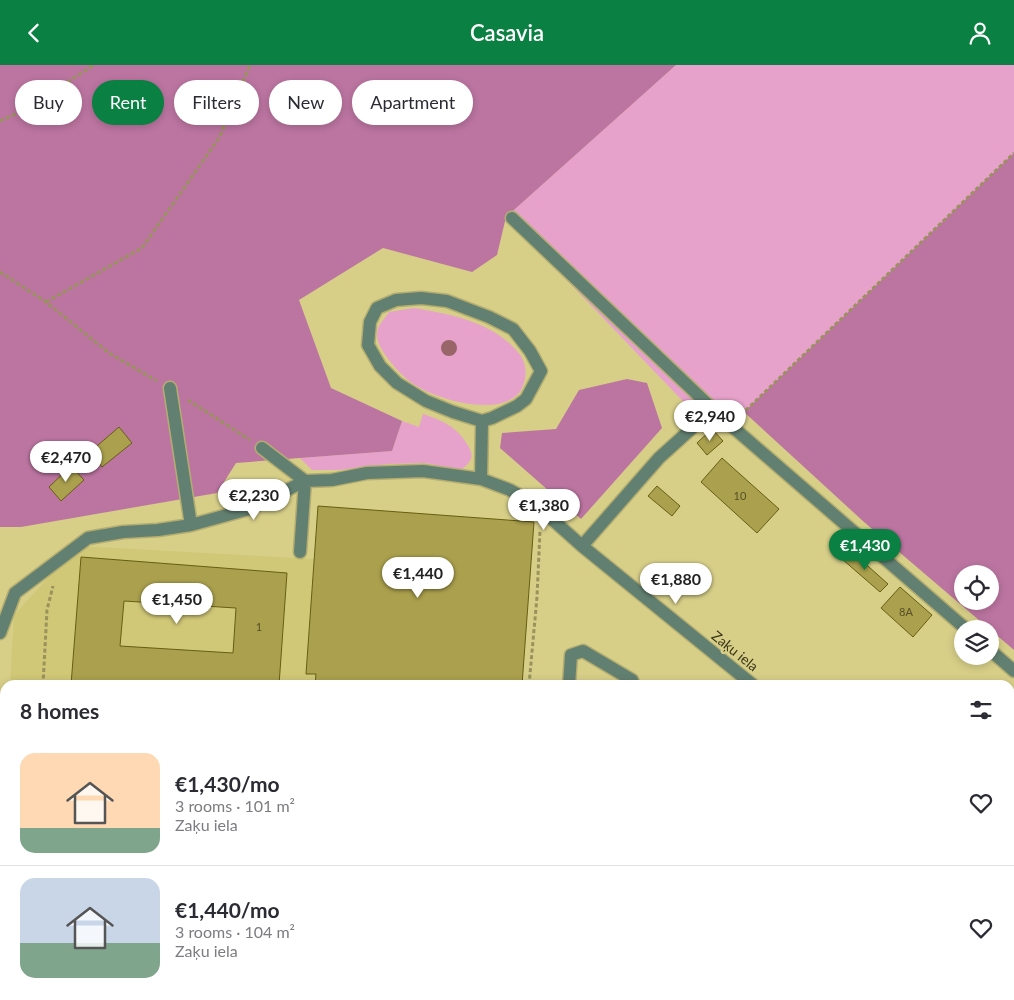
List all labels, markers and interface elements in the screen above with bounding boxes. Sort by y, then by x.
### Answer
icon: back [20,19,48,47]
text: Casavia [470,19,544,46]
icon: person [966,19,994,47]
chip: Buy [15,80,82,125]
chip: Rent [92,80,164,125]
chip: Filters [174,80,259,125]
chip: New [269,80,342,125]
chip: Apartment [352,80,473,125]
pin: €2,940 [669,399,751,442]
text: €2,940 [685,406,735,425]
pin: €2,470 [25,441,107,483]
text: €2,470 [41,447,91,466]
pin: €2,230 [213,479,295,521]
text: €2,230 [229,485,279,504]
pin: €1,380 [503,489,585,531]
house number: 10 [734,489,747,502]
text: €1,380 [519,495,569,514]
pin: €1,430 [824,529,906,571]
text: €1,430 [840,535,890,554]
pin: €1,440 [377,557,459,599]
text: €1,440 [393,563,443,582]
pin: €1,880 [635,563,717,605]
map controls [954,565,999,665]
button: locate [954,565,999,610]
text: €1,880 [651,569,701,588]
pin: €1,450 [136,583,218,625]
text: €1,450 [152,589,202,608]
house number: 8A [899,605,913,618]
house number: 1 [256,620,262,633]
button: layers [954,620,999,665]
street label: Zaķu iela [709,627,762,675]
icon: filters [967,696,995,724]
text: 8 homes [20,698,99,723]
text: €1,430/mo [175,771,280,796]
icon: home [60,773,120,833]
icon: heart [967,789,995,817]
text: 3 rooms · 101 m² [175,796,295,815]
text: Zaķu iela [175,815,238,834]
text: €1,440/mo [175,897,280,922]
icon: home [60,898,120,958]
icon: heart [967,914,995,942]
text: 3 rooms · 104 m² [175,922,295,941]
text: Zaķu iela [175,941,238,960]

